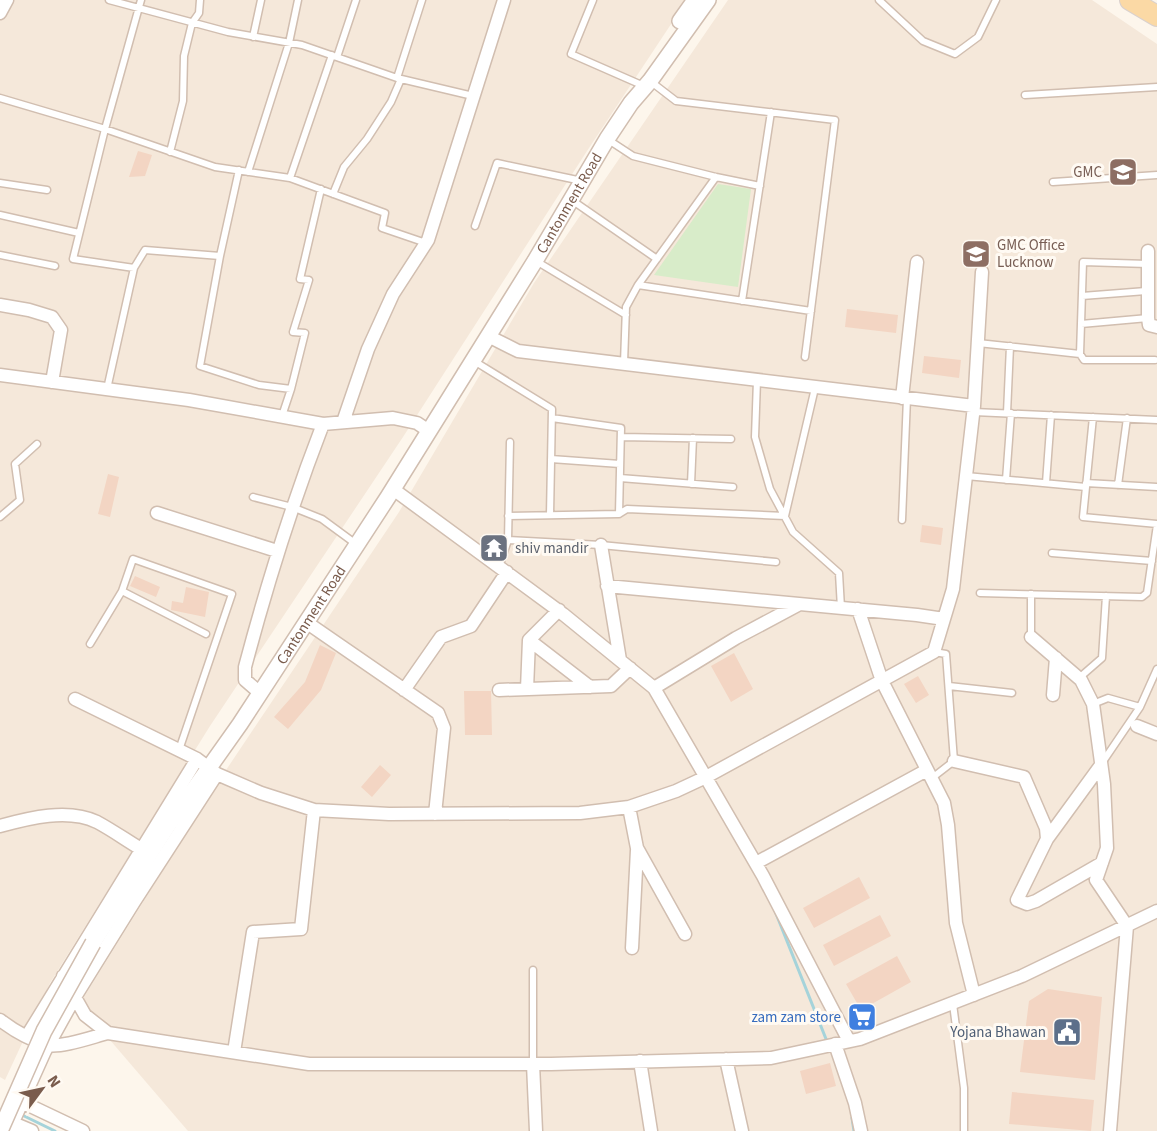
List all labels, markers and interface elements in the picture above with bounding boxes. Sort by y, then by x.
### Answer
street label: Cantonment Road [531,149,607,258]
school or university icon: GMC [1107,156,1139,188]
place label: GMC [1073,162,1102,183]
place label: GMC Office Lucknow [997,235,1065,273]
school or university icon: GMC Office Lucknow [960,238,992,270]
temple icon: shiv mandir [478,532,510,564]
place label: shiv mandir [515,538,589,559]
street label: Cantonment Road [271,561,351,668]
supermarket icon: zam zam store [846,1001,878,1033]
place label: zam zam store [751,1007,841,1028]
public building icon: Yojana Bhawan [1051,1016,1083,1048]
place label: Yojana Bhawan [949,1022,1046,1043]
north arrow [12,1059,72,1119]
text: N [42,1071,66,1092]

